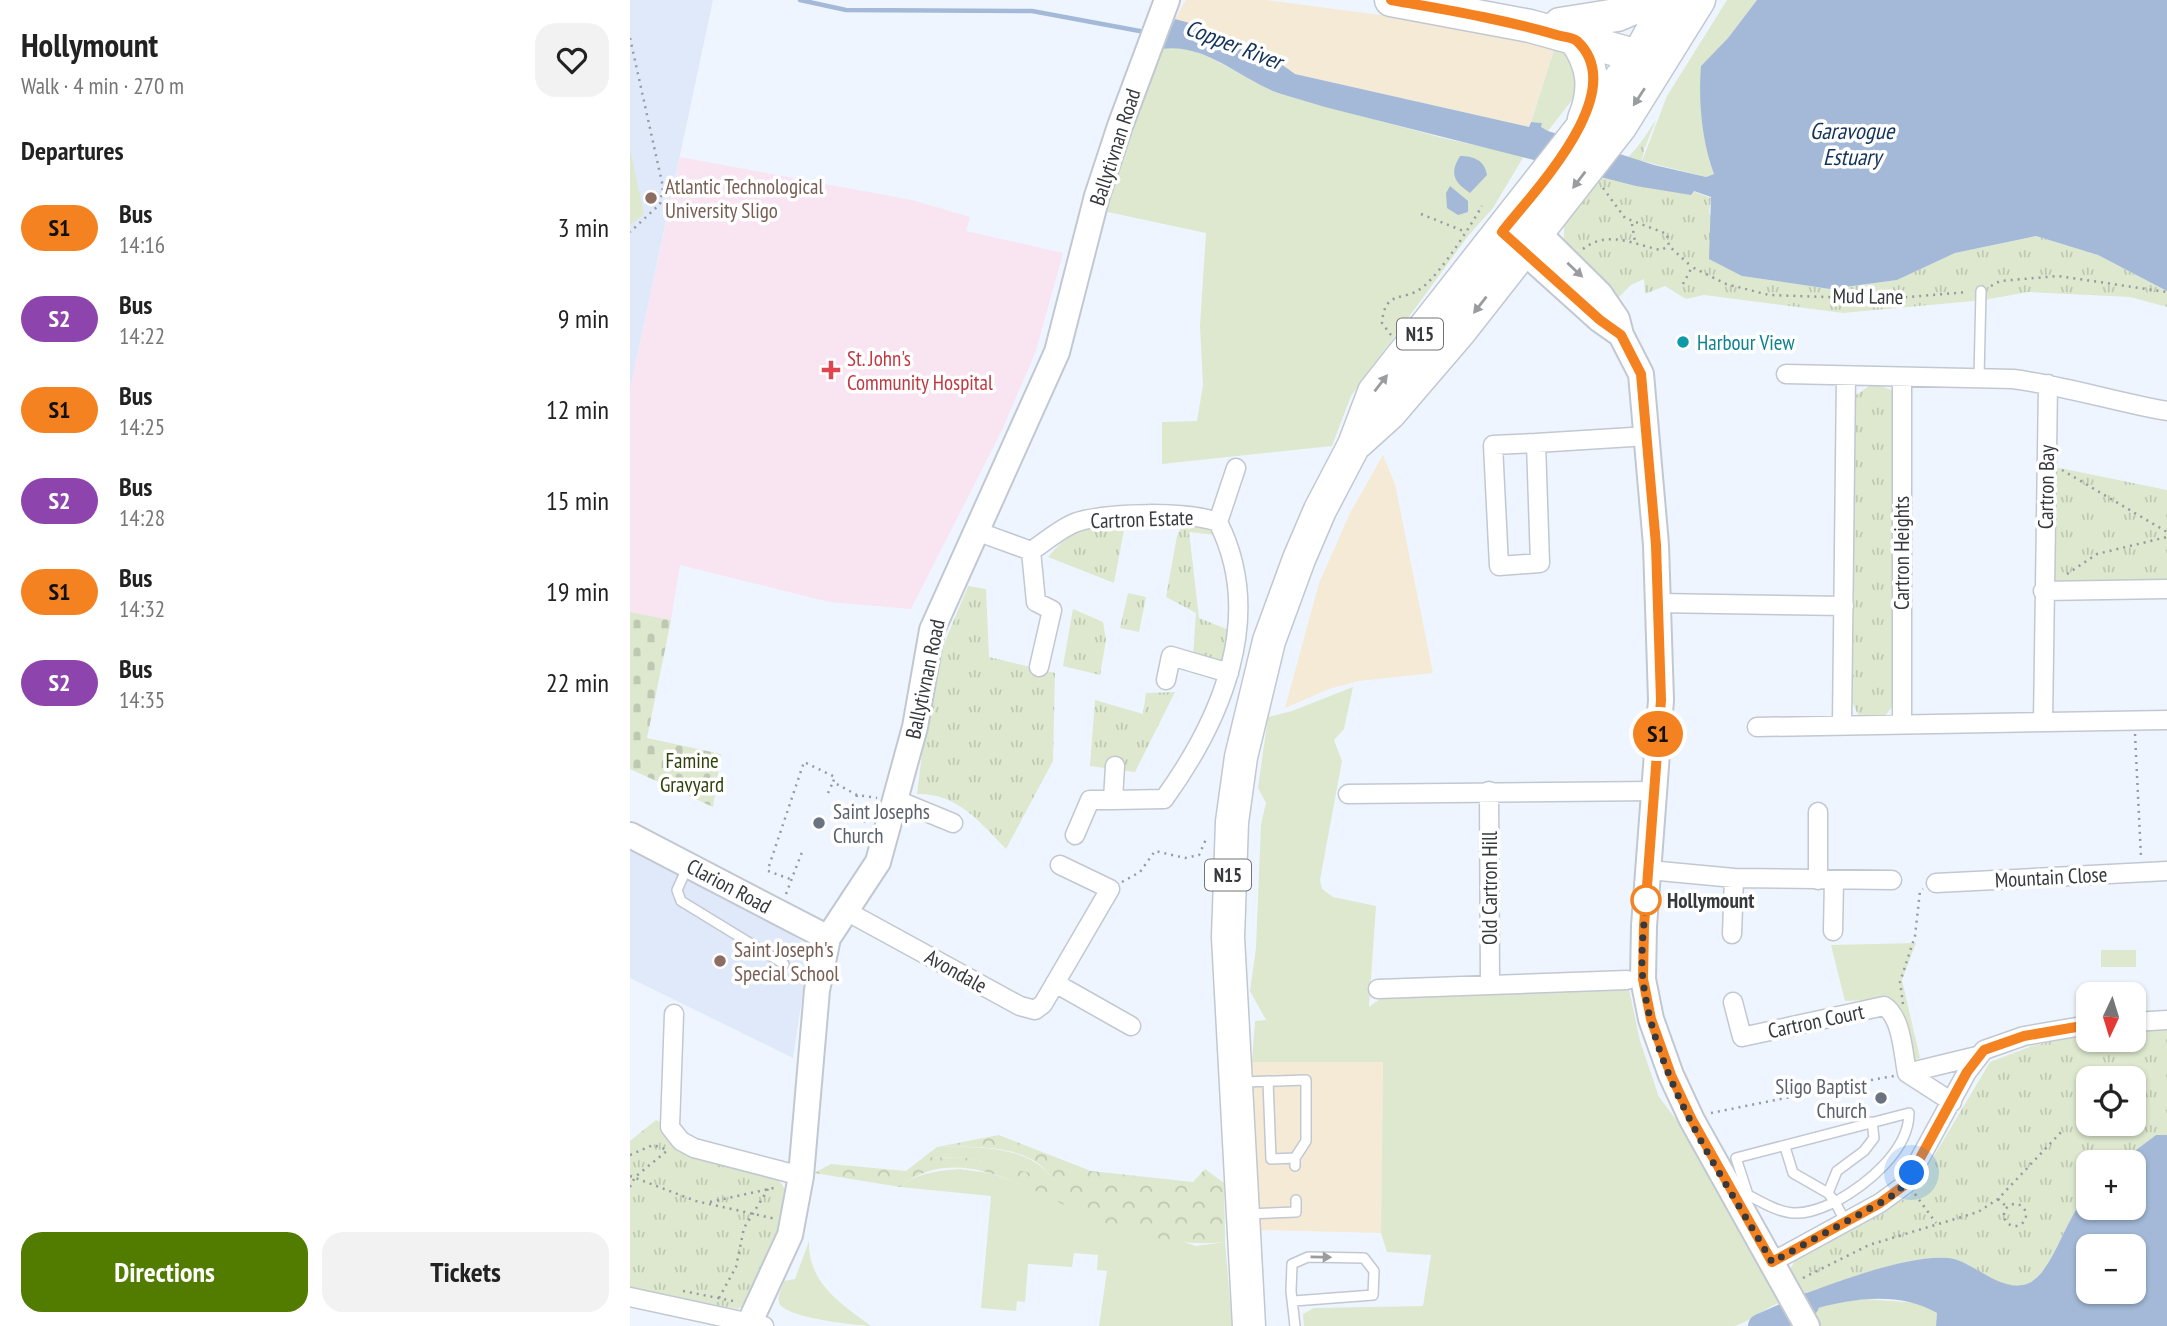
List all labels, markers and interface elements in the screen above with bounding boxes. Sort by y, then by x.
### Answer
water label: Copper River [1182,12,1290,77]
text: Hollymount [21,23,158,66]
button: heart [535,23,609,97]
text: Walk · 4 min · 270 m [21,71,184,100]
street label: Ballytivnan Road [1083,85,1147,209]
one-way arrow [1633,88,1646,107]
water label: Garavogue Estuary [1810,116,1896,171]
text: Departures [21,134,124,167]
one-way arrow [1573,171,1587,189]
place label: Atlantic Technological University Sligo [665,173,823,224]
marker: Atlantic Technological University Sligo [643,190,659,206]
text: Bus [119,197,152,230]
text: 3 min [558,211,609,244]
text: S1 [48,212,71,243]
text: 14:16 [119,230,165,259]
one-way arrow [1566,262,1583,278]
street label: Mud Lane [1832,282,1904,310]
text: Bus [119,288,152,321]
one-way arrow [1473,295,1488,313]
text: 9 min [558,302,609,335]
text: S2 [48,303,71,334]
road number: N15 [1397,318,1443,350]
text: 14:22 [119,321,165,350]
place label: Harbour View [1697,329,1795,356]
marker: Harbour View [1675,334,1691,350]
place label: St. John's Community Hospital [847,345,993,396]
marker: St. John's Community Hospital [821,360,841,380]
one-way arrow [1374,375,1389,393]
text: Bus [119,379,152,412]
text: 12 min [546,393,609,426]
text: S1 [48,394,71,425]
text: 14:25 [119,412,165,441]
street label: Cartron Bay [2032,444,2060,529]
text: Bus [119,470,152,503]
text: 15 min [546,484,609,517]
text: S2 [48,485,71,516]
street label: Cartron Heights [1888,496,1915,610]
text: 14:28 [119,503,165,532]
street label: Cartron Estate [1090,504,1194,534]
text: Bus [119,561,152,594]
text: 19 min [546,575,609,608]
text: S1 [48,576,71,607]
text: 14:32 [119,594,165,623]
street label: Ballytivnan Road [899,617,951,741]
text: Bus [119,652,152,685]
text: 22 min [546,666,609,699]
text: S2 [48,667,71,698]
text: 14:35 [119,685,165,714]
line badge: S1 [1626,711,1690,757]
text: S1 [1647,718,1669,749]
park label: Famine Gravyard [660,747,724,798]
place label: Saint Josephs Church [833,798,930,849]
marker: Saint Josephs Church [811,815,827,831]
street label: Old Cartron Hill [1476,831,1503,945]
street label: Clarion Road [682,853,776,919]
road number: N15 [1205,860,1251,890]
street label: Mountain Close [1994,861,2108,893]
marker: Hollymount [1631,885,1661,915]
place label: Hollymount [1667,887,1754,914]
place label: Saint Joseph's Special School [734,936,839,987]
street label: Avondale [920,943,992,999]
marker: Saint Joseph's Special School [712,953,728,969]
north arrow [2076,982,2146,1052]
map controls [2076,982,2146,1304]
street label: Cartron Court [1765,998,1867,1044]
button: locate [2076,1066,2146,1136]
place label: Sligo Baptist Church [1775,1073,1867,1124]
marker: Sligo Baptist Church [1873,1090,1889,1106]
button: + [2076,1150,2146,1220]
your location [1894,1155,1929,1190]
button: Directions [21,1232,308,1312]
button: Tickets [322,1232,609,1312]
button: − [2076,1234,2146,1304]
one-way arrow [1310,1251,1332,1263]

